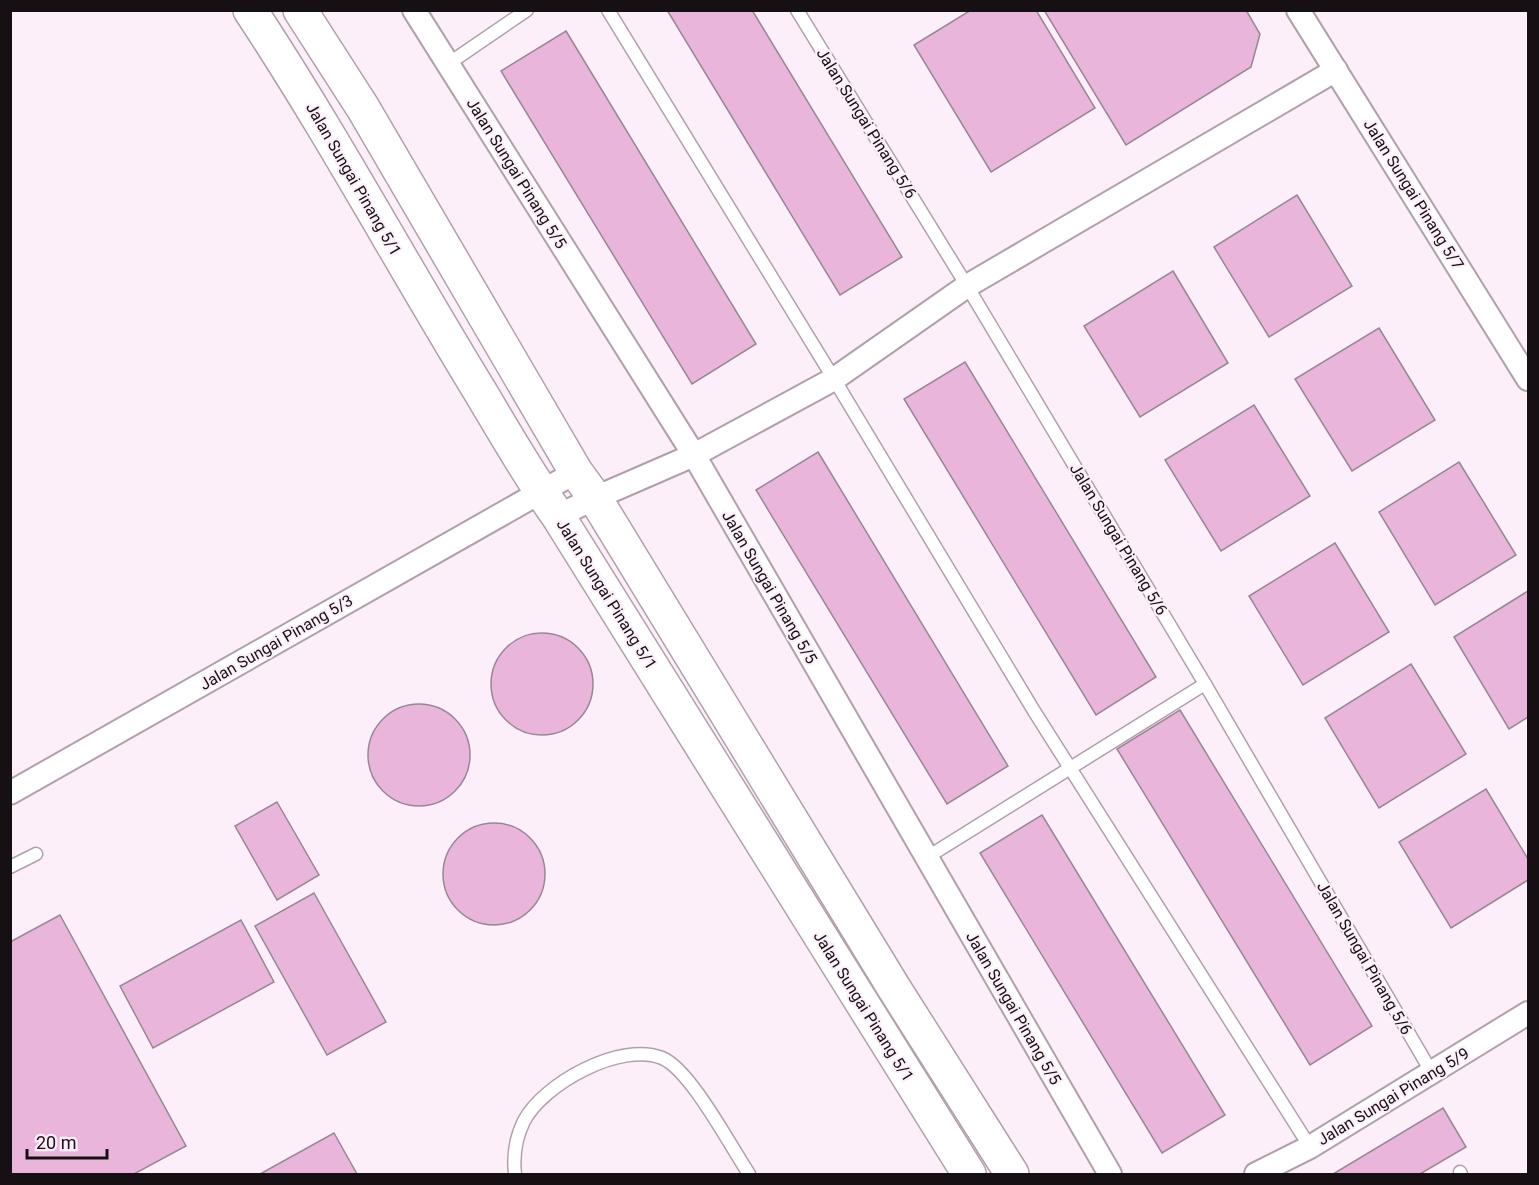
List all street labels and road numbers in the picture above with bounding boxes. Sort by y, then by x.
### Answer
street label: Jalan Sungai Pinang 5/6 [813,45,921,202]
street label: Jalan Sungai Pinang 5/5 [463,95,571,252]
street label: Jalan Sungai Pinang 5/1 [302,99,405,259]
street label: Jalan Sungai Pinang 5/7 [1360,116,1468,273]
street label: Jalan Sungai Pinang 5/6 [1066,460,1171,619]
street label: Jalan Sungai Pinang 5/5 [718,507,821,667]
street label: Jalan Sungai Pinang 5/1 [553,516,661,673]
street label: Jalan Sungai Pinang 5/3 [196,591,356,694]
street label: Jalan Sungai Pinang 5/6 [1313,878,1416,1038]
street label: Jalan Sungai Pinang 5/1 [810,928,918,1085]
street label: Jalan Sungai Pinang 5/5 [962,928,1065,1088]
street label: Jalan Sungai Pinang 5/9 [1314,1044,1473,1149]

